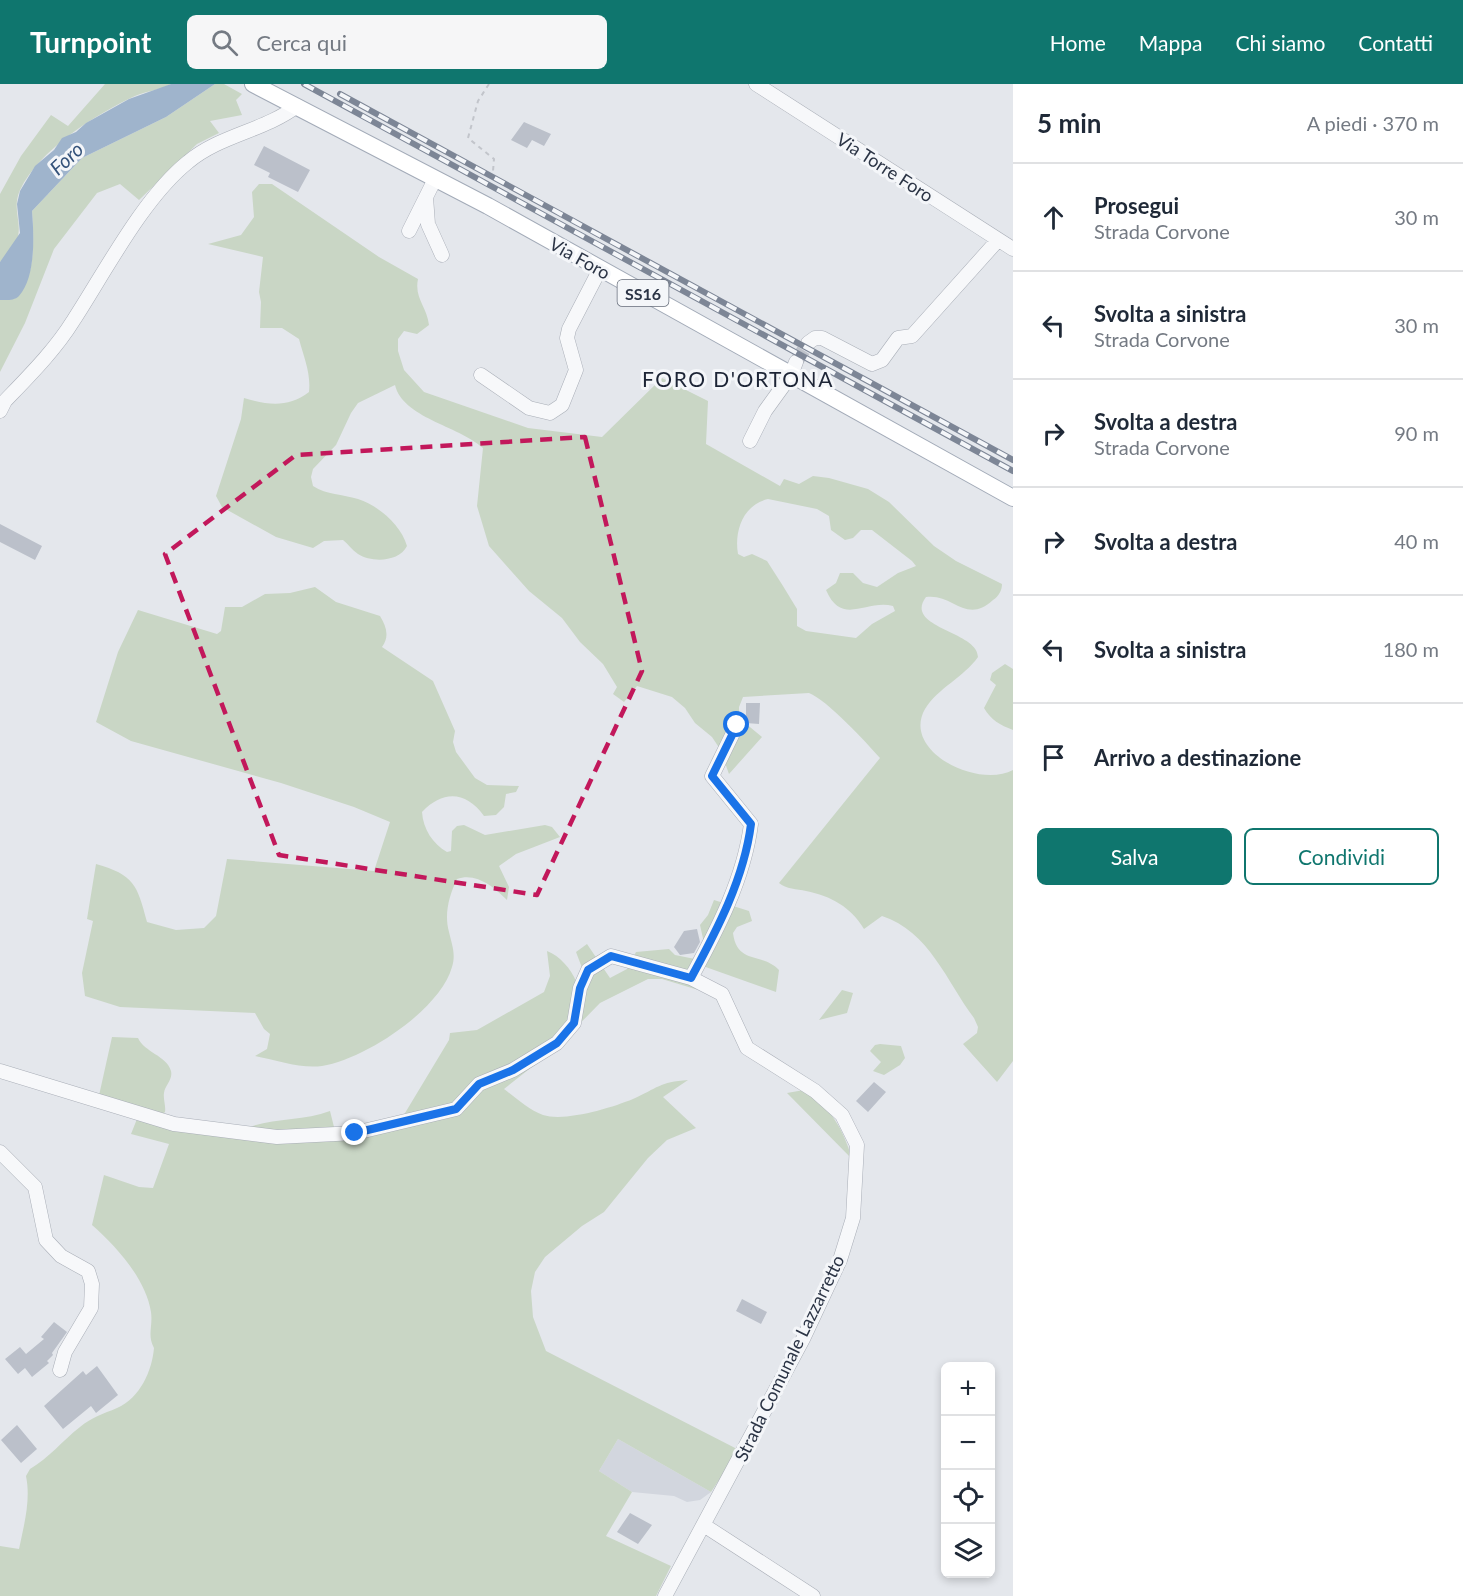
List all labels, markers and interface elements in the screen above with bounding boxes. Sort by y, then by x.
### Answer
search box [187,15,607,69]
text: Turnpoint [30,25,151,59]
icon: search [208,26,241,59]
text: Cerca qui [256,29,347,56]
text: Home [1050,30,1106,55]
text: Mappa [1139,30,1202,55]
text: Chi siamo [1235,30,1325,55]
text: Contatti [1358,30,1433,55]
text: 5 min [1037,107,1101,139]
text: A piedi · 370 m [1307,111,1439,135]
street label: Via Torre Foro [832,128,938,206]
water label: Foro [44,137,88,179]
text: Prosegui [1094,192,1179,219]
icon: ahead [1037,201,1070,234]
text: 30 m [1394,205,1439,229]
text: Strada Corvone [1094,219,1230,243]
street label: Via Foro [546,232,614,284]
road number: SS16 [618,280,668,306]
text: Svolta a sinistra [1094,300,1246,327]
icon: left [1037,309,1070,342]
text: 30 m [1394,313,1439,337]
text: Strada Corvone [1094,327,1230,351]
district label: FORO D'ORTONA [642,366,834,391]
text: Svolta a destra [1094,408,1237,435]
icon: right [1037,417,1070,450]
text: 90 m [1394,421,1439,445]
text: Strada Corvone [1094,435,1230,459]
icon: right [1037,525,1070,558]
text: Svolta a destra [1094,528,1237,555]
text: 40 m [1394,529,1439,553]
icon: left [1037,633,1070,666]
text: Svolta a sinistra [1094,636,1246,663]
text: 180 m [1383,637,1439,661]
route start [723,711,749,737]
icon: arrive [1037,741,1070,774]
text: Arrivo a destinazione [1094,744,1301,771]
button: Salva [1037,828,1232,885]
button: Condividi [1244,828,1439,885]
route end [341,1119,367,1145]
street label: Strada Comunale Lazzarretto [729,1251,849,1465]
map controls [941,1362,995,1578]
button: + [941,1362,995,1416]
button: − [941,1416,995,1470]
button: locate [941,1470,995,1524]
button: layers [941,1524,995,1578]

